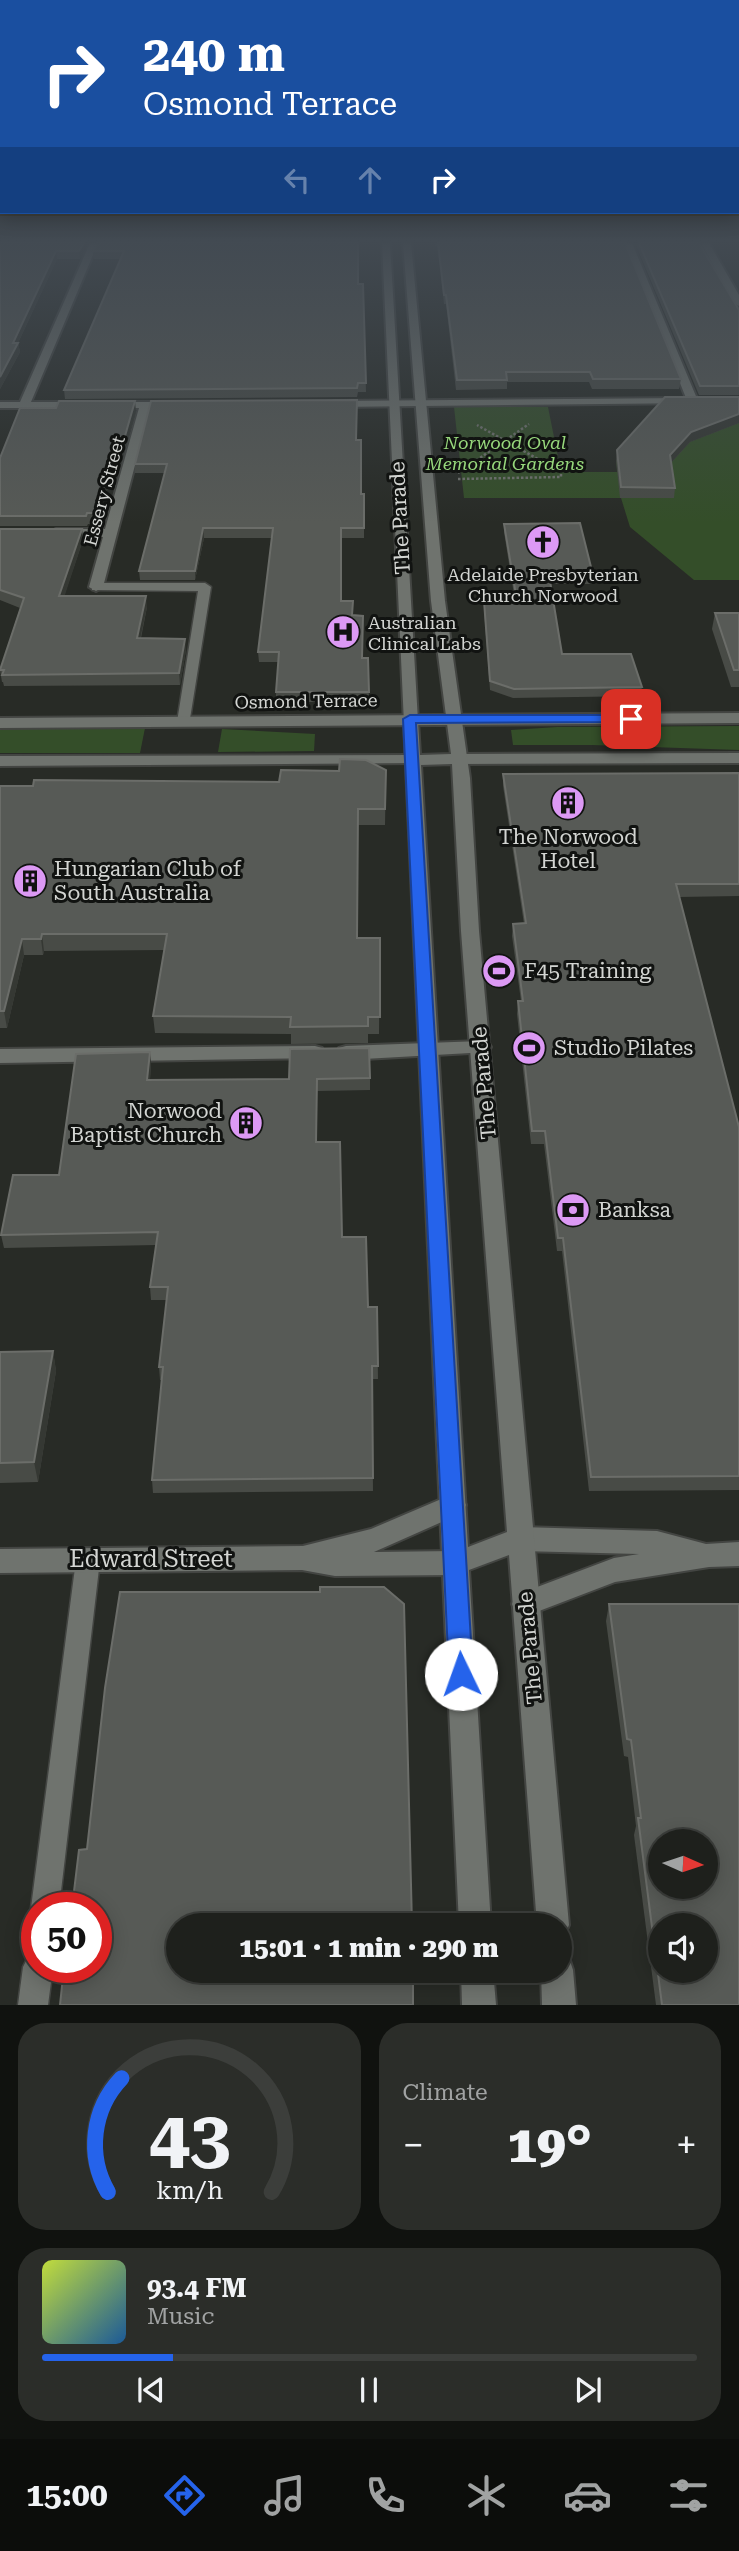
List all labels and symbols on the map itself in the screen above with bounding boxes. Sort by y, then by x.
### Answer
park label: Norwood Oval Memorial Gardens [425,432,584,474]
street label: Essery Street [79,433,129,548]
street label: The Parade [385,461,415,575]
church icon: Adelaide Presbyterian Church Norwood [524,523,562,561]
place label: Adelaide Presbyterian Church Norwood [447,564,639,606]
place label: Australian Clinical Labs [368,612,481,654]
hospital icon: Australian Clinical Labs [324,613,362,651]
street label: Osmond Terrace [234,689,378,713]
pin [601,689,661,749]
building icon: The Norwood Hotel [549,784,587,822]
place label: The Norwood Hotel [498,825,638,873]
place label: Hungarian Club of South Australia [54,857,242,905]
building icon: Hungarian Club of South Australia [11,862,49,900]
sports icon: F45 Training [480,952,518,990]
place label: F45 Training [524,959,652,983]
street label: The Parade [467,1025,501,1141]
sports icon: Studio Pilates [510,1029,548,1067]
place label: Studio Pilates [554,1036,693,1060]
place label: Norwood Baptist Church [70,1099,223,1147]
building icon: Norwood Baptist Church [227,1104,265,1142]
bank icon: Banksa [554,1191,592,1229]
place label: Banksa [598,1198,672,1222]
street label: Edward Street [69,1545,233,1573]
street label: The Parade [513,1590,547,1706]
position arrow [424,1637,498,1711]
north arrow [648,1829,718,1899]
speed limit sign: 50 [21,1892,112,1983]

